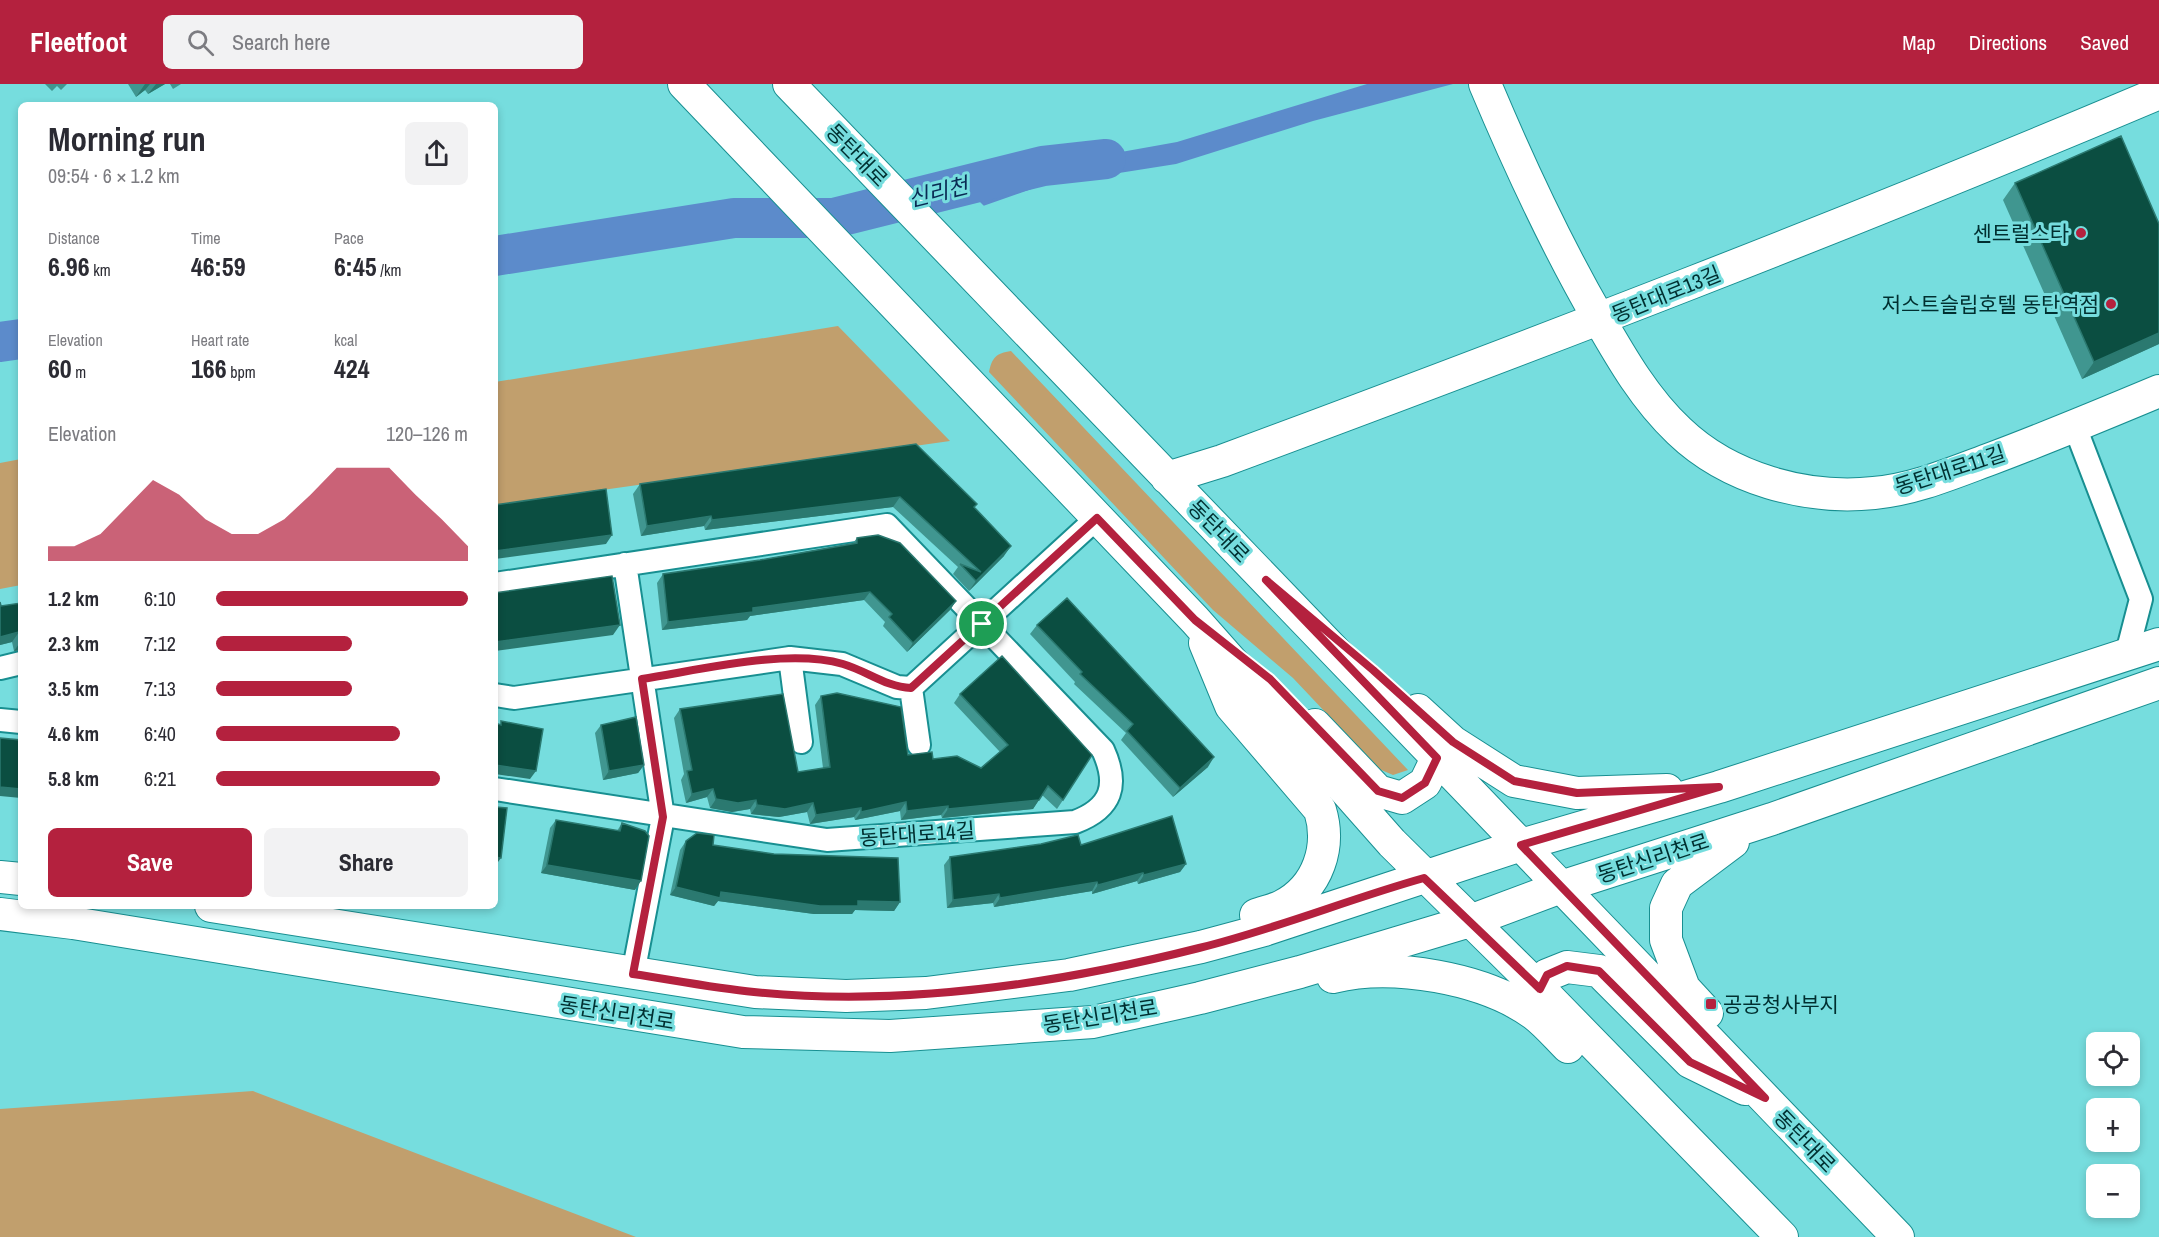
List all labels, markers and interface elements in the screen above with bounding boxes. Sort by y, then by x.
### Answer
search box [163,15,583,69]
text: Fleetfoot [30,23,127,61]
icon: search [184,26,217,59]
text: Search here [232,27,330,57]
text: Map [1902,28,1936,57]
text: Directions [1969,28,2047,57]
text: Saved [2080,28,2129,57]
text: Morning run [48,117,206,161]
street label: 동탄대로 [820,117,894,193]
button: share [405,122,468,185]
text: 09:54 · 6 × 1.2 km [48,162,180,189]
water label: 신리천 [905,169,974,214]
place label: 센트럴스타 [1972,219,2069,248]
marker: 센트럴스타 [2074,226,2088,240]
text: Distance [48,227,100,249]
text: Time [191,227,221,249]
text: Pace [334,227,364,249]
text: 6.96 [48,249,90,284]
text: 46:59 [191,249,246,284]
text: 6:45 [334,249,377,284]
text: km [90,259,111,281]
text: /km [377,259,401,281]
street label: 동탄대로13길 [1607,259,1725,329]
place label: 저스트슬립호텔 동탄역점 [1882,290,2099,319]
marker: 저스트슬립호텔 동탄역점 [2104,297,2118,311]
text: Elevation [48,329,103,351]
text: Heart rate [191,329,249,351]
text: kcal [334,329,357,351]
text: 60 [48,351,72,386]
text: 166 [191,351,227,386]
text: 424 [334,351,370,386]
text: m [72,361,86,383]
text: bpm [227,361,256,383]
text: Elevation [48,420,116,447]
text: 120–126 m [386,420,468,447]
street label: 동탄대로11길 [1891,439,2009,501]
street label: 동탄대로 [1182,493,1256,569]
text: 1.2 km [48,585,99,612]
text: 6:10 [144,585,176,612]
pin [956,598,1007,649]
icon: arrive [965,607,998,640]
text: 2.3 km [48,630,99,657]
text: 7:12 [144,630,176,657]
text: 3.5 km [48,675,99,702]
text: 7:13 [144,675,176,702]
text: 4.6 km [48,720,99,747]
text: 6:40 [144,720,176,747]
text: 5.8 km [48,765,99,792]
text: 6:21 [144,765,176,792]
street label: 동탄대로14길 [858,815,976,853]
street label: 동탄신리천로 [1593,826,1713,890]
button: Save [48,828,252,897]
button: Share [264,828,468,897]
street label: 동탄신리천로 [557,990,677,1036]
place label: 공공청사부지 [1723,990,1839,1019]
street label: 동탄신리천로 [1040,993,1160,1039]
marker: 공공청사부지 [1704,997,1718,1011]
map controls [2086,1032,2140,1218]
button: locate [2086,1032,2140,1086]
button: + [2086,1098,2140,1152]
street label: 동탄대로 [1768,1103,1842,1179]
button: − [2086,1164,2140,1218]

